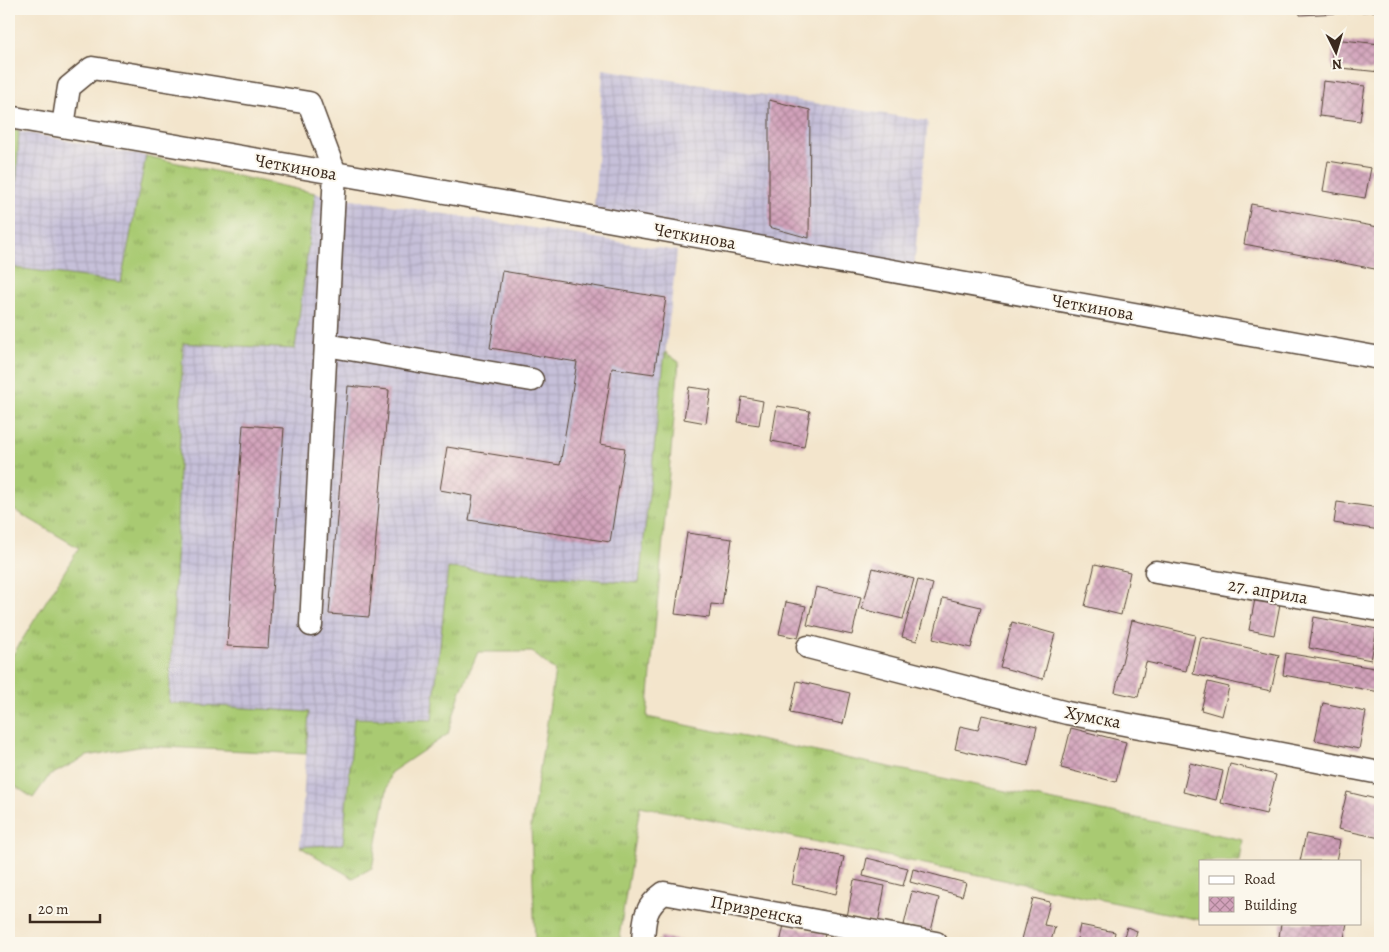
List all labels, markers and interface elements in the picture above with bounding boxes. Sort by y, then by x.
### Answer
north arrow [1312,28,1362,78]
text: N [1331,55,1343,74]
street label: Четкинова [253,148,340,186]
street label: Четкинова [652,217,739,255]
street label: Четкинова [1050,288,1137,326]
street label: 27. априла [1226,572,1310,610]
street label: Хумска [1063,700,1124,734]
legend [1199,860,1362,924]
text: Road [1244,869,1276,889]
street label: Призренска [709,889,806,931]
scale bar [30,892,100,924]
text: Building [1244,895,1297,915]
text: 20 m [38,899,69,919]

